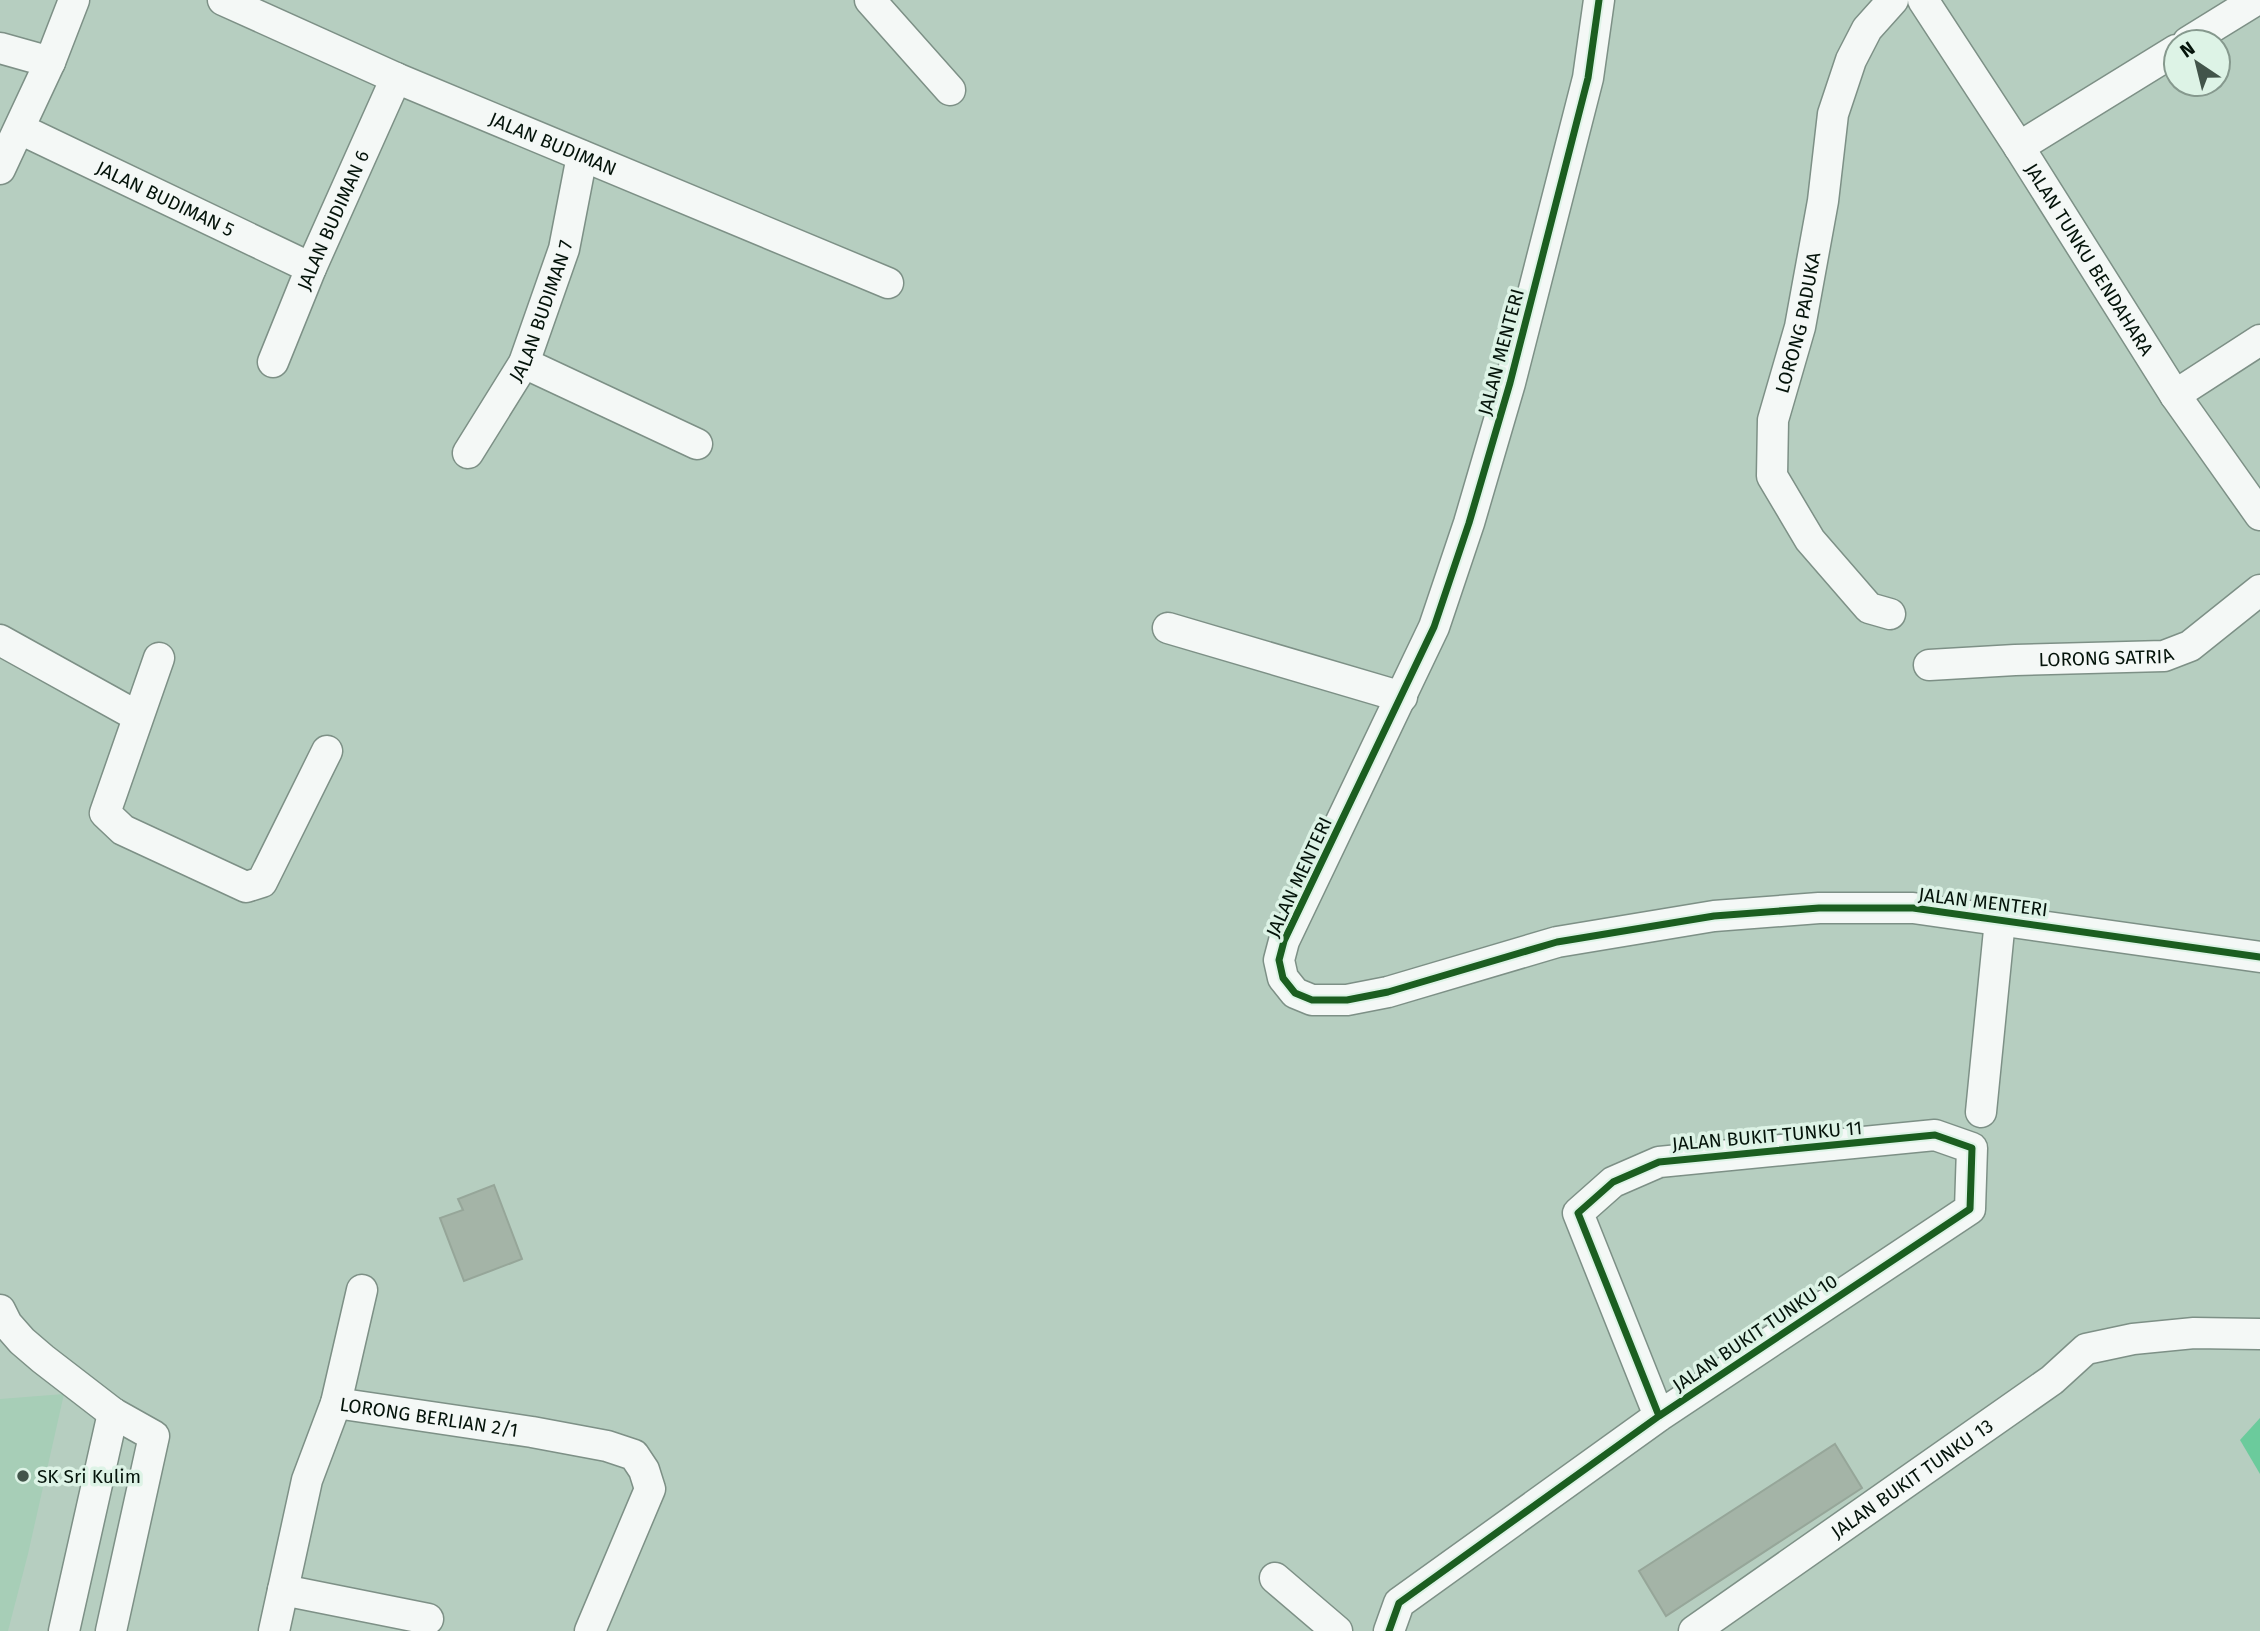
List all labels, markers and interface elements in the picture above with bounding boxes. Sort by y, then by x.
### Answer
north arrow [2162,28,2232,98]
text: N [2176,36,2199,63]
street label: JALAN BUDIMAN [486,107,620,180]
street label: JALAN BUDIMAN 6 [292,146,374,294]
street label: JALAN BUDIMAN 5 [92,156,238,241]
street label: JALAN TUNKU BENDAHARA [2020,159,2159,360]
street label: JALAN BUDIMAN 7 [504,238,577,386]
street label: LORONG PADUKA [1770,250,1825,396]
street label: JALAN MENTERI [1473,286,1529,418]
street label: LORONG SATRIA [2038,642,2177,671]
street label: JALAN MENTERI [1261,813,1337,941]
street label: JALAN MENTERI [1917,883,2049,921]
street label: JALAN BUKIT TUNKU 11 [1671,1116,1863,1156]
street label: JALAN BUKIT TUNKU 10 [1668,1269,1842,1397]
street label: LORONG BERLIAN 2/1 [338,1392,520,1441]
street label: JALAN BUKIT TUNKU 13 [1826,1414,1997,1543]
place label: SK Sri Kulim [37,1465,141,1488]
marker: SK Sri Kulim [15,1468,31,1484]

